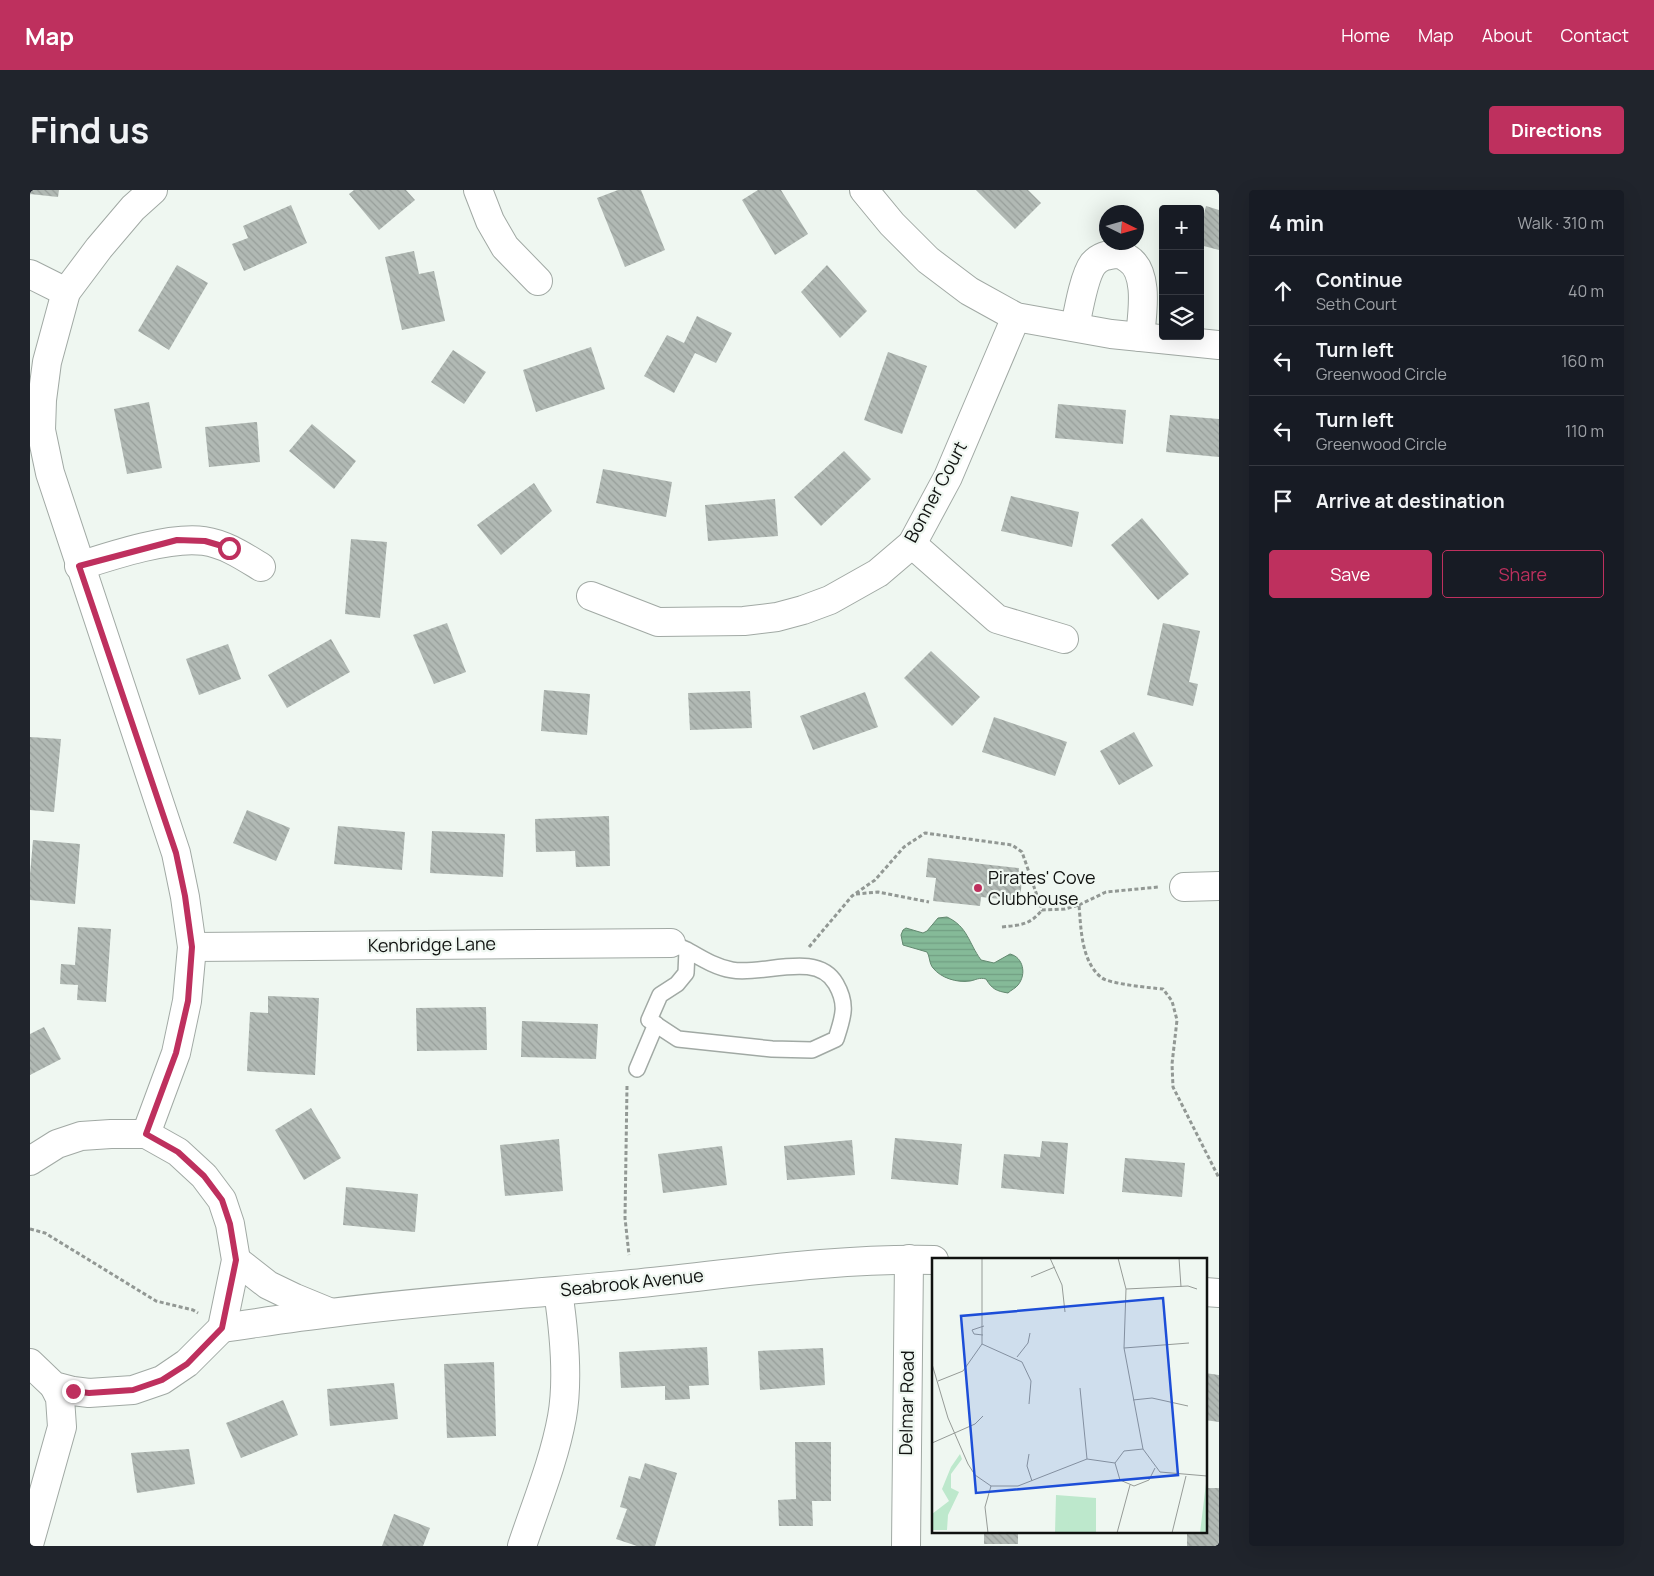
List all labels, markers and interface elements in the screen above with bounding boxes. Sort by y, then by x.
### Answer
text: Map [25,19,74,52]
text: Home [1341,23,1390,47]
text: Map [1418,23,1454,47]
text: About [1482,23,1532,47]
text: Contact [1560,23,1629,47]
text: Find us [30,106,149,154]
button: Directions [1489,106,1624,154]
north arrow [1099,205,1144,250]
map controls [1159,205,1204,340]
button: + [1159,205,1204,250]
text: 4 min [1269,209,1324,237]
text: Walk · 310 m [1518,212,1604,234]
button: − [1159,250,1204,295]
text: Continue [1316,267,1402,293]
icon: ahead [1269,277,1297,305]
text: 40 m [1568,280,1604,302]
text: Seth Court [1316,293,1397,315]
button: layers [1159,295,1204,340]
text: Turn left [1316,337,1394,363]
icon: left [1269,347,1297,375]
text: 160 m [1561,350,1604,372]
text: Greenwood Circle [1316,363,1447,385]
text: Turn left [1316,407,1394,433]
icon: left [1269,417,1297,445]
text: 110 m [1565,420,1604,442]
text: Greenwood Circle [1316,433,1447,455]
street label: Bonner Court [898,437,972,546]
icon: arrive [1269,487,1297,515]
text: Arrive at destination [1316,488,1505,514]
route start [218,537,241,560]
button: Save [1269,550,1432,598]
button: Share [1442,550,1604,598]
place label: Pirates' Cove Clubhouse [988,865,1096,910]
marker: Pirates' Cove Clubhouse [972,882,984,894]
street label: Kenbridge Lane [368,931,496,957]
inset map [932,1258,1206,1534]
street label: Seabrook Avenue [559,1263,705,1301]
street label: Delmar Road [893,1350,919,1456]
route end [62,1380,85,1403]

